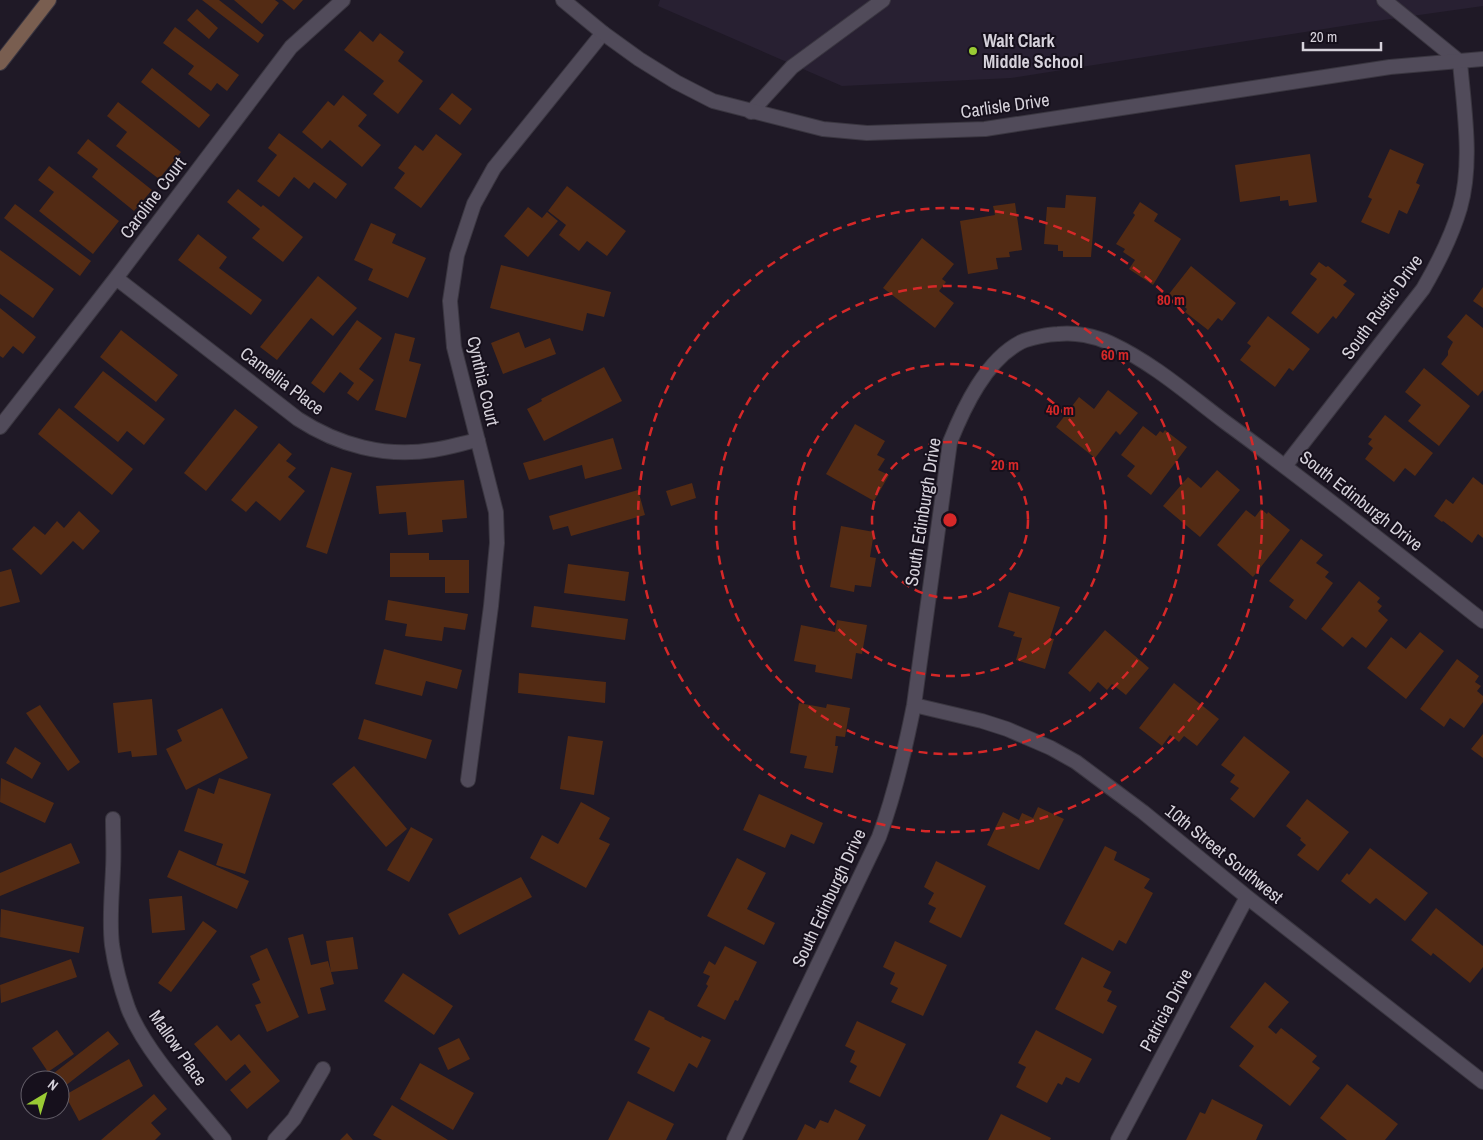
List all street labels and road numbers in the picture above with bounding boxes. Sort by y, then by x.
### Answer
street label: Carlisle Drive [959,87,1051,124]
street label: Caroline Court [114,152,191,244]
street label: South Rustic Drive [1335,249,1428,364]
street label: Cynthia Court [461,334,506,428]
street label: Camellia Place [235,341,329,420]
street label: South Edinburgh Drive [898,436,947,588]
street label: South Edinburgh Drive [1294,445,1428,557]
street label: 10th Street Southwest [1160,798,1289,909]
street label: South Edinburgh Drive [785,824,872,971]
street label: Patricia Drive [1133,964,1198,1055]
street label: Mallow Place [143,1005,214,1090]

